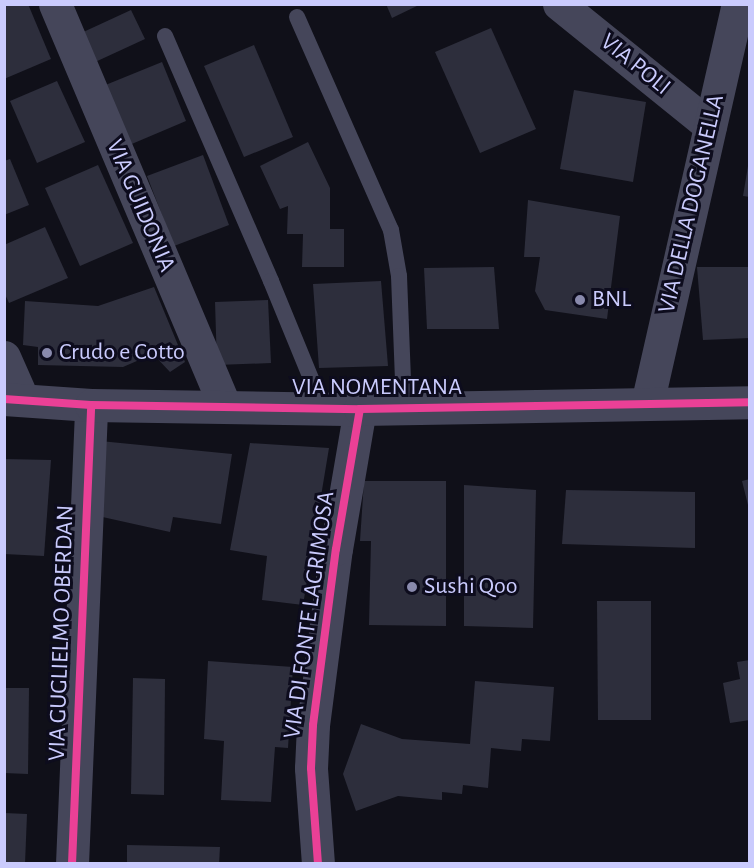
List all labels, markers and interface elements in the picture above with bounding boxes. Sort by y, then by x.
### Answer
street label: VIA POLI [594,28,676,102]
street label: VIA DELLA DOGANELLA [653,92,731,316]
street label: VIA GUIDONIA [99,135,181,277]
place label: BNL [592,286,631,314]
marker: BNL [573,293,587,307]
place label: Crudo e Cotto [59,339,185,367]
marker: Crudo e Cotto [40,346,54,360]
street label: VIA NOMENTANA [292,374,462,402]
street label: VIA DI FONTE LAGRIMOSA [278,489,342,741]
street label: VIA GUGLIELMO OBERDAN [43,504,81,762]
place label: Sushi Qoo [424,573,518,601]
marker: Sushi Qoo [405,580,419,594]

